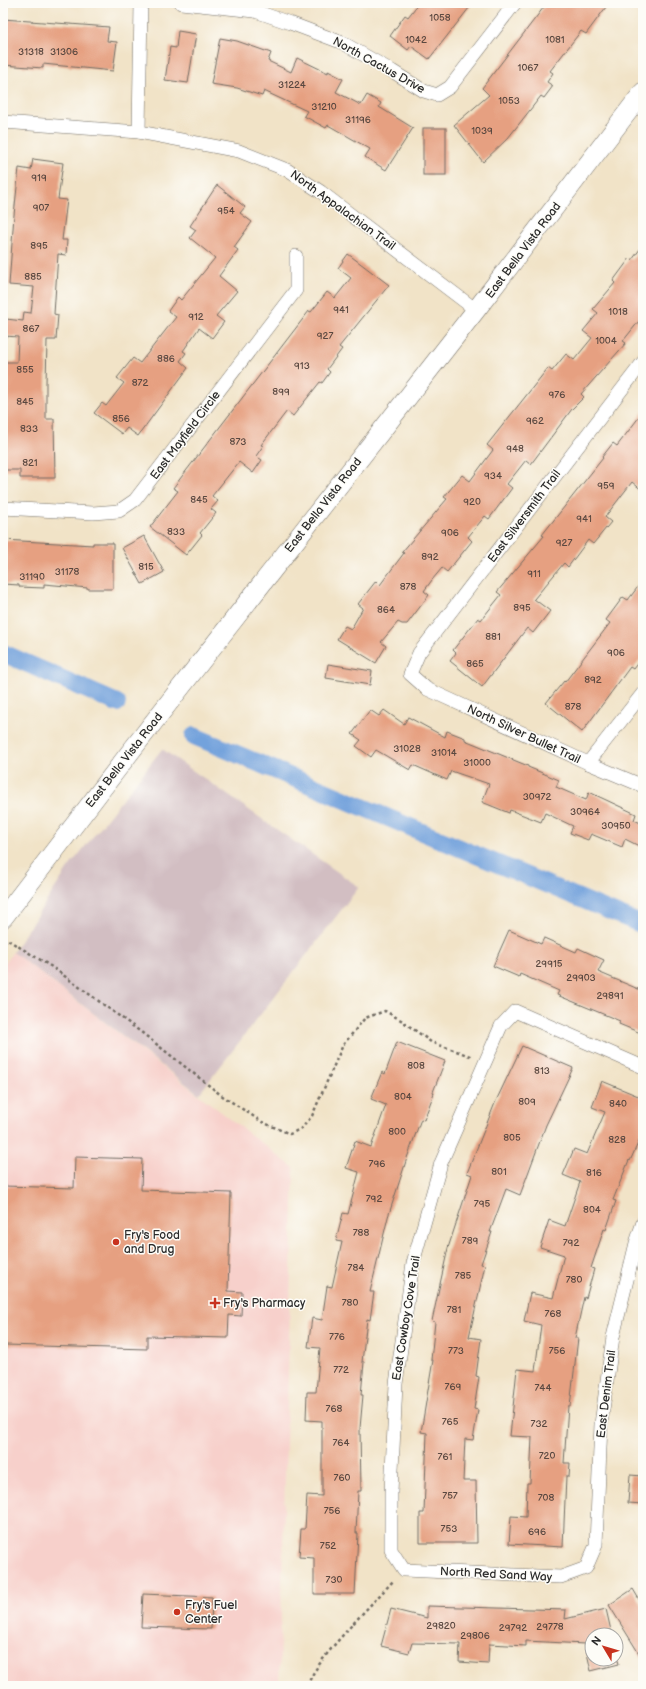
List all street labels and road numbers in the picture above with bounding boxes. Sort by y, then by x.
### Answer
street label: North Cactus Drive [330,34,428,97]
street label: North Appalachian Trail [287,167,398,254]
street label: East Bella Vista Road [482,199,564,301]
street label: East Mayfield Circle [147,388,224,483]
street label: East Bella Vista Road [282,455,365,556]
street label: East Silversmith Trail [485,467,564,566]
street label: North Silver Bullet Trail [465,702,583,767]
street label: East Bella Vista Road [83,710,166,811]
street label: East Cowboy Cove Trail [389,1255,424,1382]
street label: East Denim Trail [594,1349,619,1439]
street label: North Red Sand Way [439,1564,553,1585]

